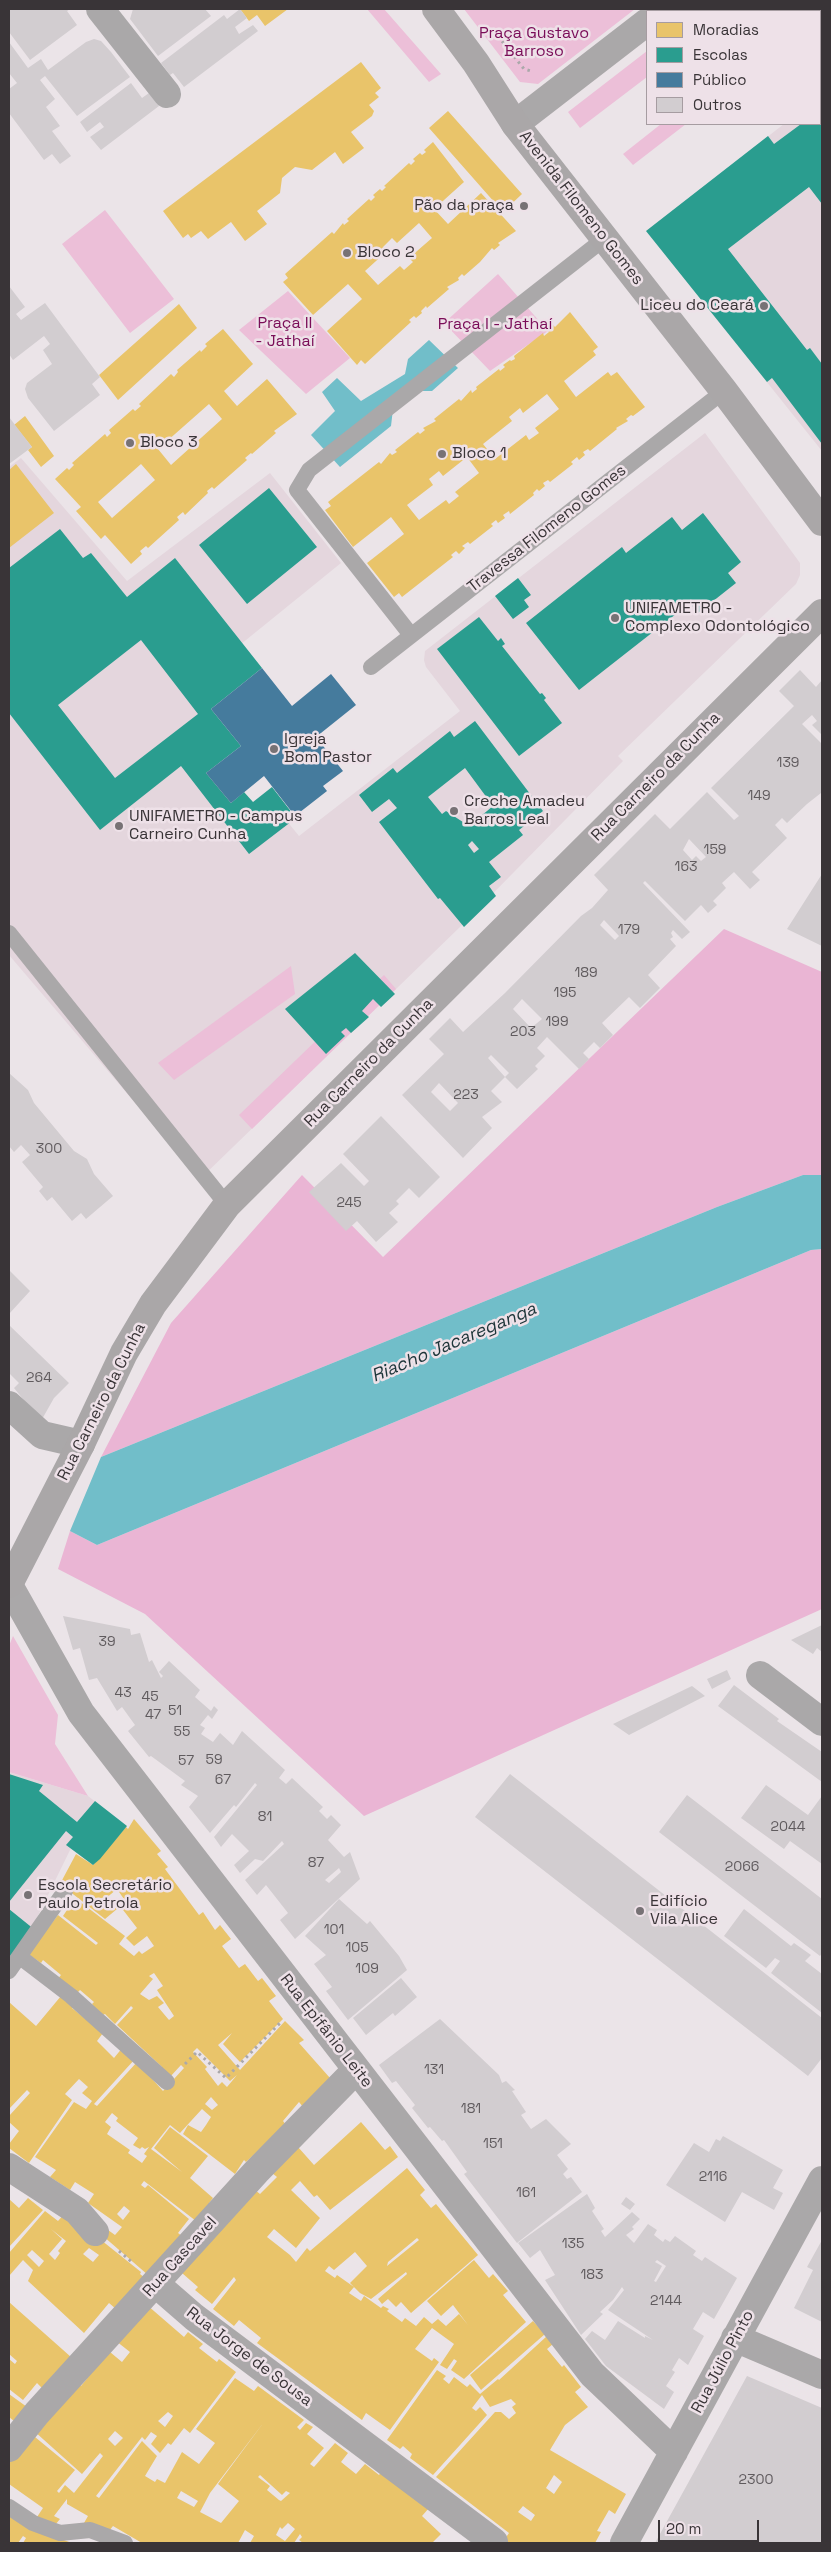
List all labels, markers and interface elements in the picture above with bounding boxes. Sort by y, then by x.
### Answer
legend [646,10,821,125]
text: Moradias [693,20,759,39]
park label: Praça Gustavo Barroso [479,24,589,62]
text: Escolas [693,45,748,64]
text: Público [693,70,746,89]
text: Outros [693,95,742,114]
street label: Avenida Filomeno Gomes [515,127,647,289]
place label: Pão da praça [414,196,514,216]
marker: Pão da praça [518,200,530,212]
place label: Bloco 2 [357,243,415,263]
marker: Bloco 2 [341,247,353,259]
place label: Liceu do Ceará [640,296,754,316]
marker: Liceu do Ceará [758,300,770,312]
park label: Praça II - Jathaí [255,314,315,352]
park label: Praça I - Jathaí [438,315,552,335]
place label: Bloco 3 [140,433,198,453]
marker: Bloco 3 [124,437,136,449]
place label: Bloco 1 [452,444,507,464]
marker: Bloco 1 [436,448,448,460]
street label: Travessa Filomeno Gomes [464,461,630,597]
place label: UNIFAMETRO - Complexo Odontológico [625,599,810,637]
marker: UNIFAMETRO - Complexo Odontológico [609,612,621,624]
street label: Rua Carneiro da Cunha [588,709,724,845]
place label: Igreja Bom Pastor [284,730,372,768]
marker: Igreja Bom Pastor [268,743,280,755]
house number: 139 [777,755,799,771]
house number: 149 [747,788,771,804]
place label: Creche Amadeu Barros Leal [464,792,585,830]
marker: Creche Amadeu Barros Leal [448,805,460,817]
place label: UNIFAMETRO - Campus Carneiro Cunha [129,807,303,845]
marker: UNIFAMETRO - Campus Carneiro Cunha [113,820,125,832]
house number: 159 [704,842,726,858]
house number: 163 [675,859,697,875]
house number: 179 [618,922,640,938]
house number: 189 [574,965,598,981]
house number: 195 [554,985,576,1001]
street label: Rua Carneiro da Cunha [301,995,437,1131]
house number: 199 [546,1014,568,1030]
house number: 203 [510,1024,536,1040]
house number: 223 [453,1087,479,1103]
house number: 300 [36,1141,62,1157]
house number: 245 [336,1195,362,1211]
water label: Riacho Jacareganga [368,1299,540,1387]
street label: Rua Carneiro da Cunha [54,1320,150,1484]
house number: 264 [26,1370,52,1386]
house number: 39 [98,1634,116,1650]
house number: 43 [114,1685,132,1701]
house number: 45 [141,1689,159,1705]
house number: 51 [168,1703,182,1719]
house number: 47 [145,1707,161,1723]
house number: 55 [174,1724,190,1740]
house number: 59 [206,1752,222,1768]
house number: 57 [178,1753,194,1769]
house number: 67 [215,1772,231,1788]
house number: 81 [258,1809,272,1825]
house number: 2044 [771,1819,805,1835]
house number: 87 [308,1855,324,1871]
house number: 2066 [725,1859,759,1875]
place label: Escola Secretário Paulo Petrola [38,1876,172,1914]
marker: Escola Secretário Paulo Petrola [22,1889,34,1901]
place label: Edifício Vila Alice [650,1892,718,1930]
marker: Edifício Vila Alice [634,1905,646,1917]
house number: 101 [324,1922,344,1938]
house number: 105 [345,1940,369,1956]
house number: 109 [355,1961,379,1977]
street label: Rua Epifânio Leite [276,1970,376,2092]
house number: 131 [424,2062,444,2078]
house number: 181 [461,2101,481,2117]
house number: 151 [483,2136,503,2152]
house number: 2116 [699,2169,727,2185]
house number: 161 [516,2185,536,2201]
street label: Rua Cascavel [139,2213,221,2301]
house number: 135 [562,2236,584,2252]
house number: 183 [580,2267,604,2283]
house number: 2144 [650,2293,682,2309]
street label: Rua Jorge de Sousa [182,2303,316,2411]
street label: Rua Júlio Pinto [688,2307,758,2417]
house number: 2300 [739,2472,773,2488]
scale bar [661,2510,762,2542]
text: 20 m [666,2519,701,2538]

